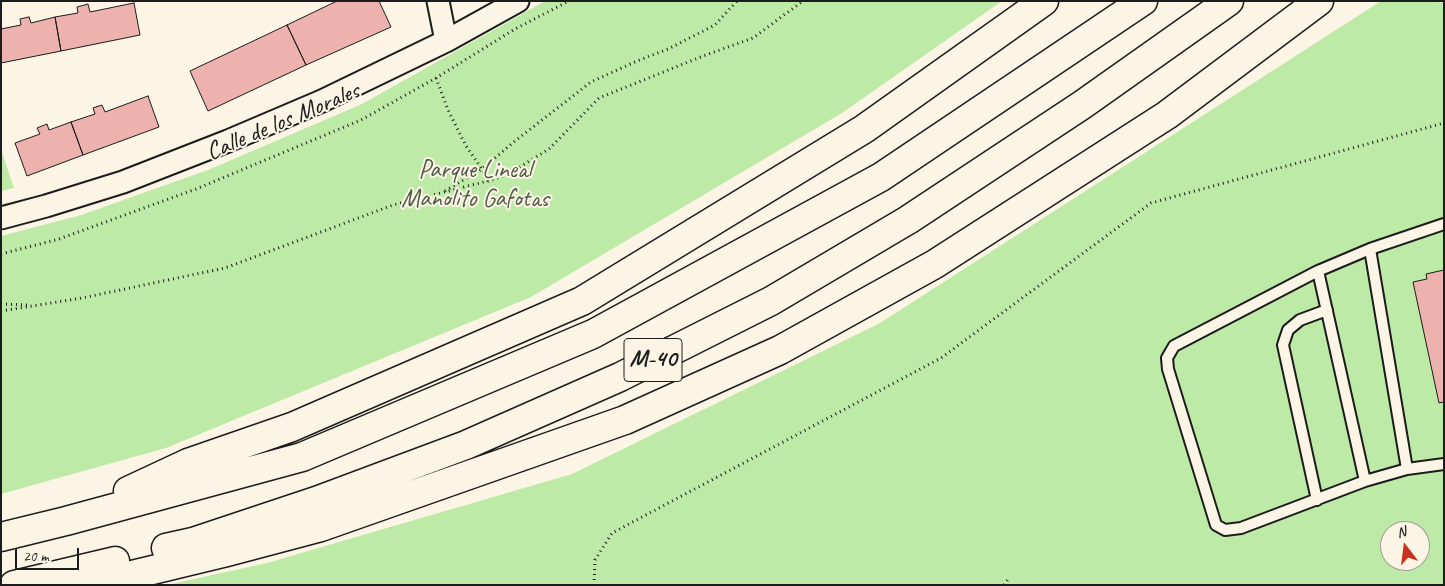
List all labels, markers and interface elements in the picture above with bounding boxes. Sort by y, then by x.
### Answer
street label: Calle de los Morales [202,76,364,168]
park label: Parque Lineal Manolito Gafotas [401,155,549,214]
road number: M-40 [624,338,682,382]
north arrow [1380,521,1430,571]
text: N [1395,523,1408,541]
scale bar [18,538,81,570]
text: 20 m [23,547,49,566]

